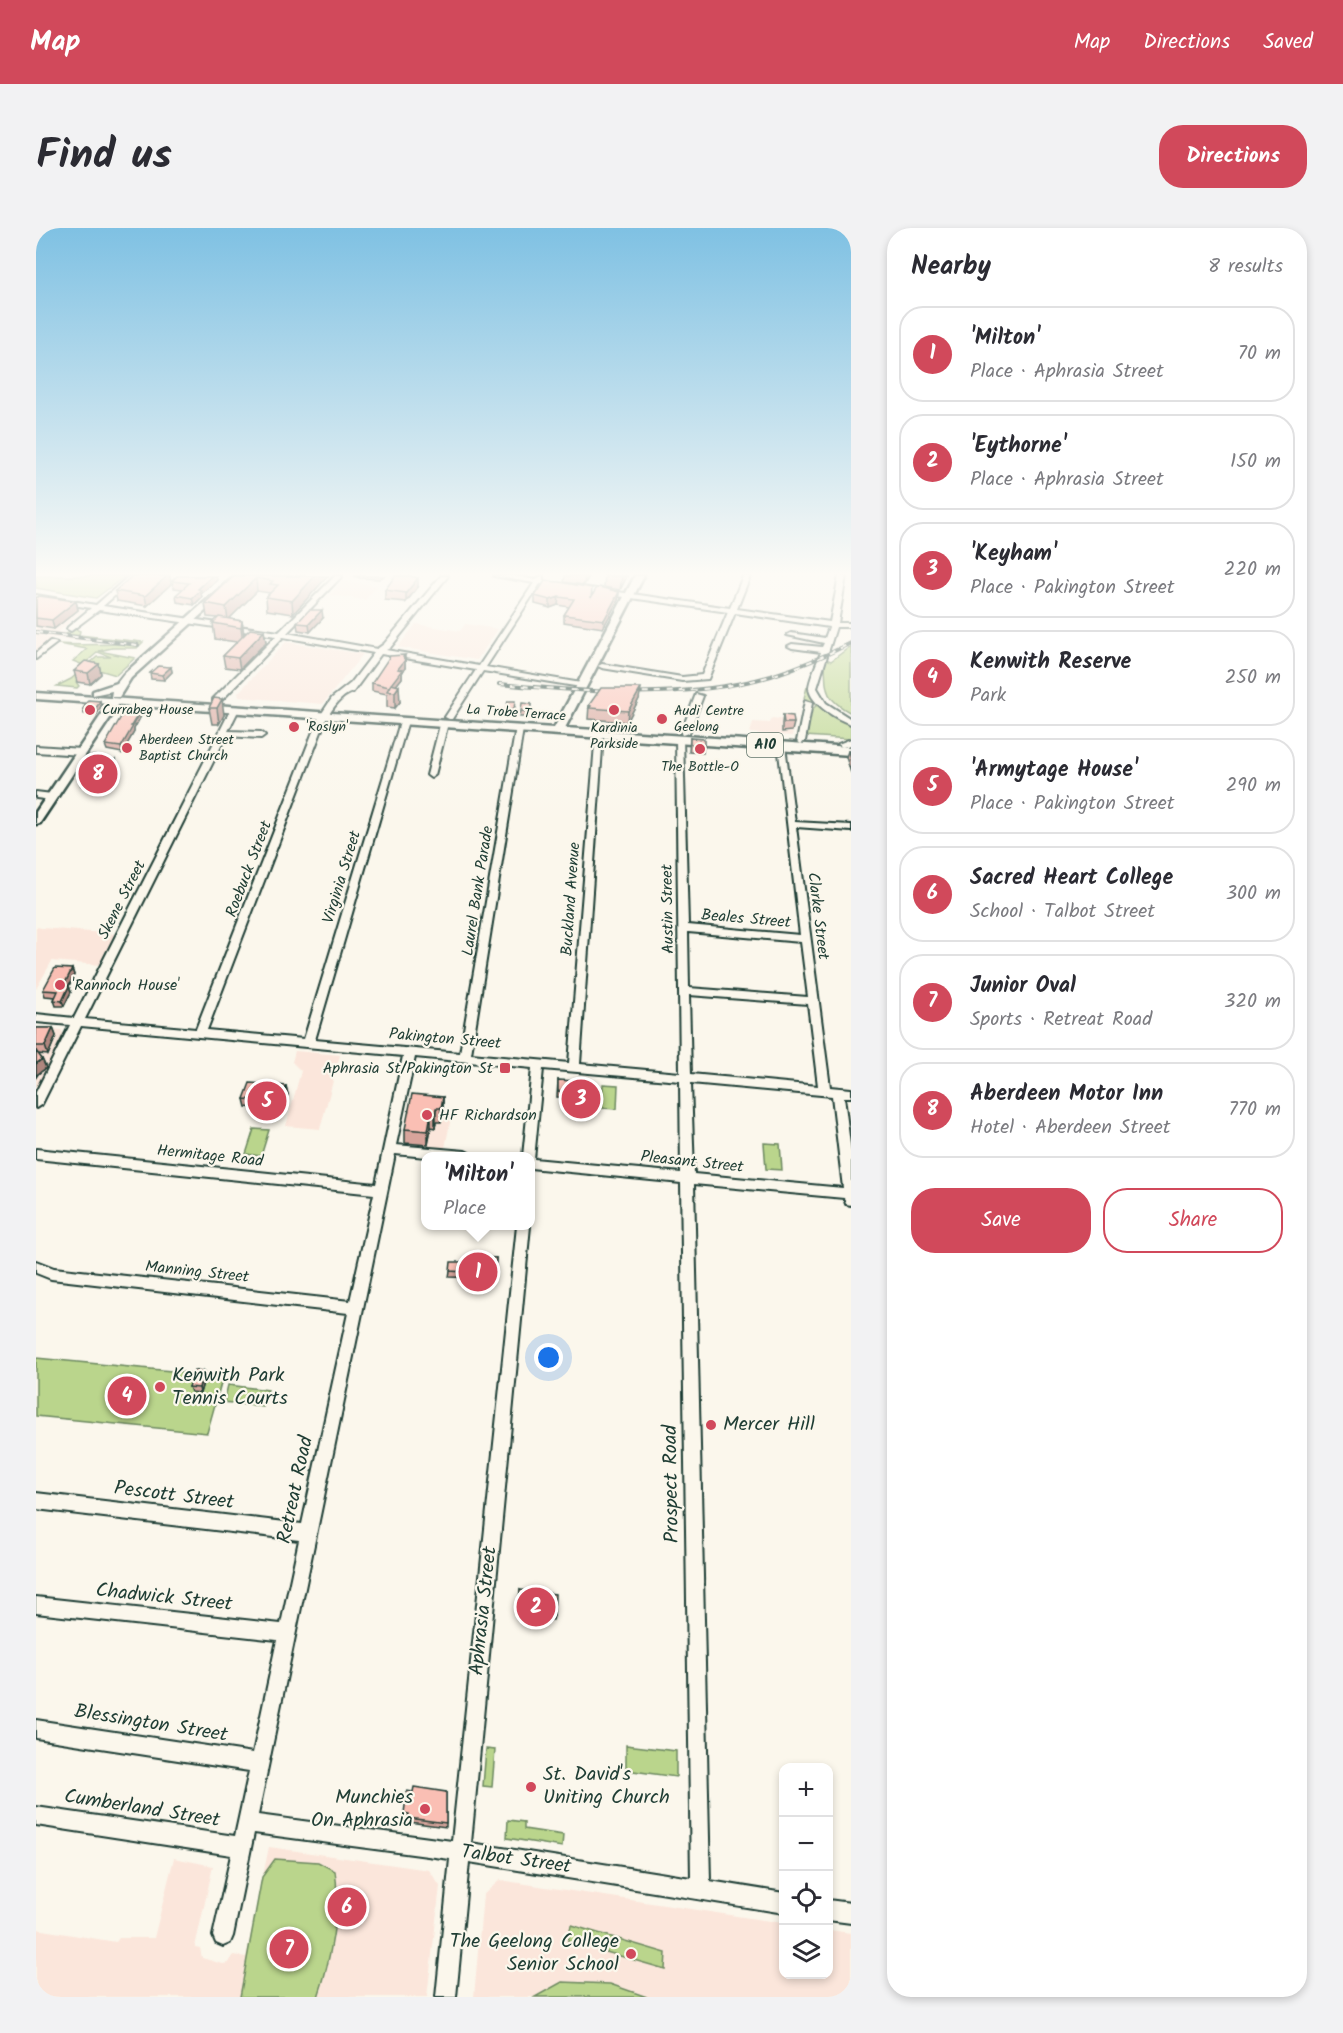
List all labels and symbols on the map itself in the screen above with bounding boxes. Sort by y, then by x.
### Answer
place label: Currabeg House [102,699,194,721]
street label: La Trobe Terrace [465,699,567,727]
place label: Audi Centre Geelong [674,700,744,738]
marker: Currabeg House [83,703,97,717]
marker: Kardinia Parkside [607,703,621,717]
marker: Audi Centre Geelong [655,712,669,726]
place label: 'Roslyn' [306,716,349,738]
place label: Kardinia Parkside [590,717,639,755]
marker: 'Roslyn' [287,720,301,734]
place label: Aberdeen Street Baptist Church [139,729,235,767]
road number: A10 [747,733,783,757]
marker: Aberdeen Street Baptist Church [120,741,134,755]
marker: The Bottle-O [693,742,707,756]
pin: 8 [78,752,118,796]
place label: The Bottle-O [661,756,739,778]
street label: Roebuck Street [219,816,279,921]
street label: Laurel Bank Parade [455,824,501,958]
street label: Virginia Street [316,827,368,926]
street label: Buckland Avenue [555,841,587,957]
street label: Skene Street [91,855,153,944]
street label: Austin Street [655,863,681,954]
street label: Clarke Street [800,871,836,962]
street label: Beales Street [700,903,793,935]
place label: 'Rannoch House' [72,973,180,998]
marker: 'Rannoch House' [53,978,67,992]
street label: Pakington Street [388,1022,503,1056]
place label: Aphrasia St/Pakington St [323,1056,494,1081]
marker: Aphrasia St/Pakington St [498,1061,512,1075]
pin: 3 [562,1076,600,1122]
pin: 5 [248,1078,286,1124]
place label: HF Richardson [439,1103,537,1128]
marker: HF Richardson [420,1108,434,1122]
street label: Hermitage Road [156,1138,265,1174]
street label: Pleasant Street [639,1144,745,1180]
pin: 1 [458,1250,498,1294]
street label: Manning Street [144,1254,251,1290]
your location [534,1343,563,1372]
place label: Kenwith Park Tennis Courts [172,1360,288,1415]
pin: 4 [108,1374,146,1418]
marker: Kenwith Park Tennis Courts [153,1380,167,1394]
place label: Mercer Hill [723,1409,815,1441]
marker: Mercer Hill [704,1418,718,1432]
street label: Prospect Road [655,1424,689,1543]
street label: Retreat Road [269,1432,323,1547]
street label: Pescott Street [112,1473,236,1519]
street label: Aphrasia Street [461,1545,507,1677]
street label: Chadwick Street [94,1575,234,1621]
pin: 2 [516,1584,556,1630]
street label: Blessington Street [72,1696,230,1752]
place label: St. David's Uniting Church [543,1759,670,1814]
marker: St. David's Uniting Church [524,1780,538,1794]
street label: Cumberland Street [62,1781,222,1837]
place label: Munchies On Aphrasia [311,1782,413,1837]
marker: Munchies On Aphrasia [418,1802,432,1816]
street label: Talbot Street [459,1836,573,1884]
pin: 6 [328,1884,366,1930]
pin: 7 [270,1926,308,1972]
place label: The Geelong College Senior School [450,1926,619,1981]
marker: The Geelong College Senior School [624,1947,638,1961]

